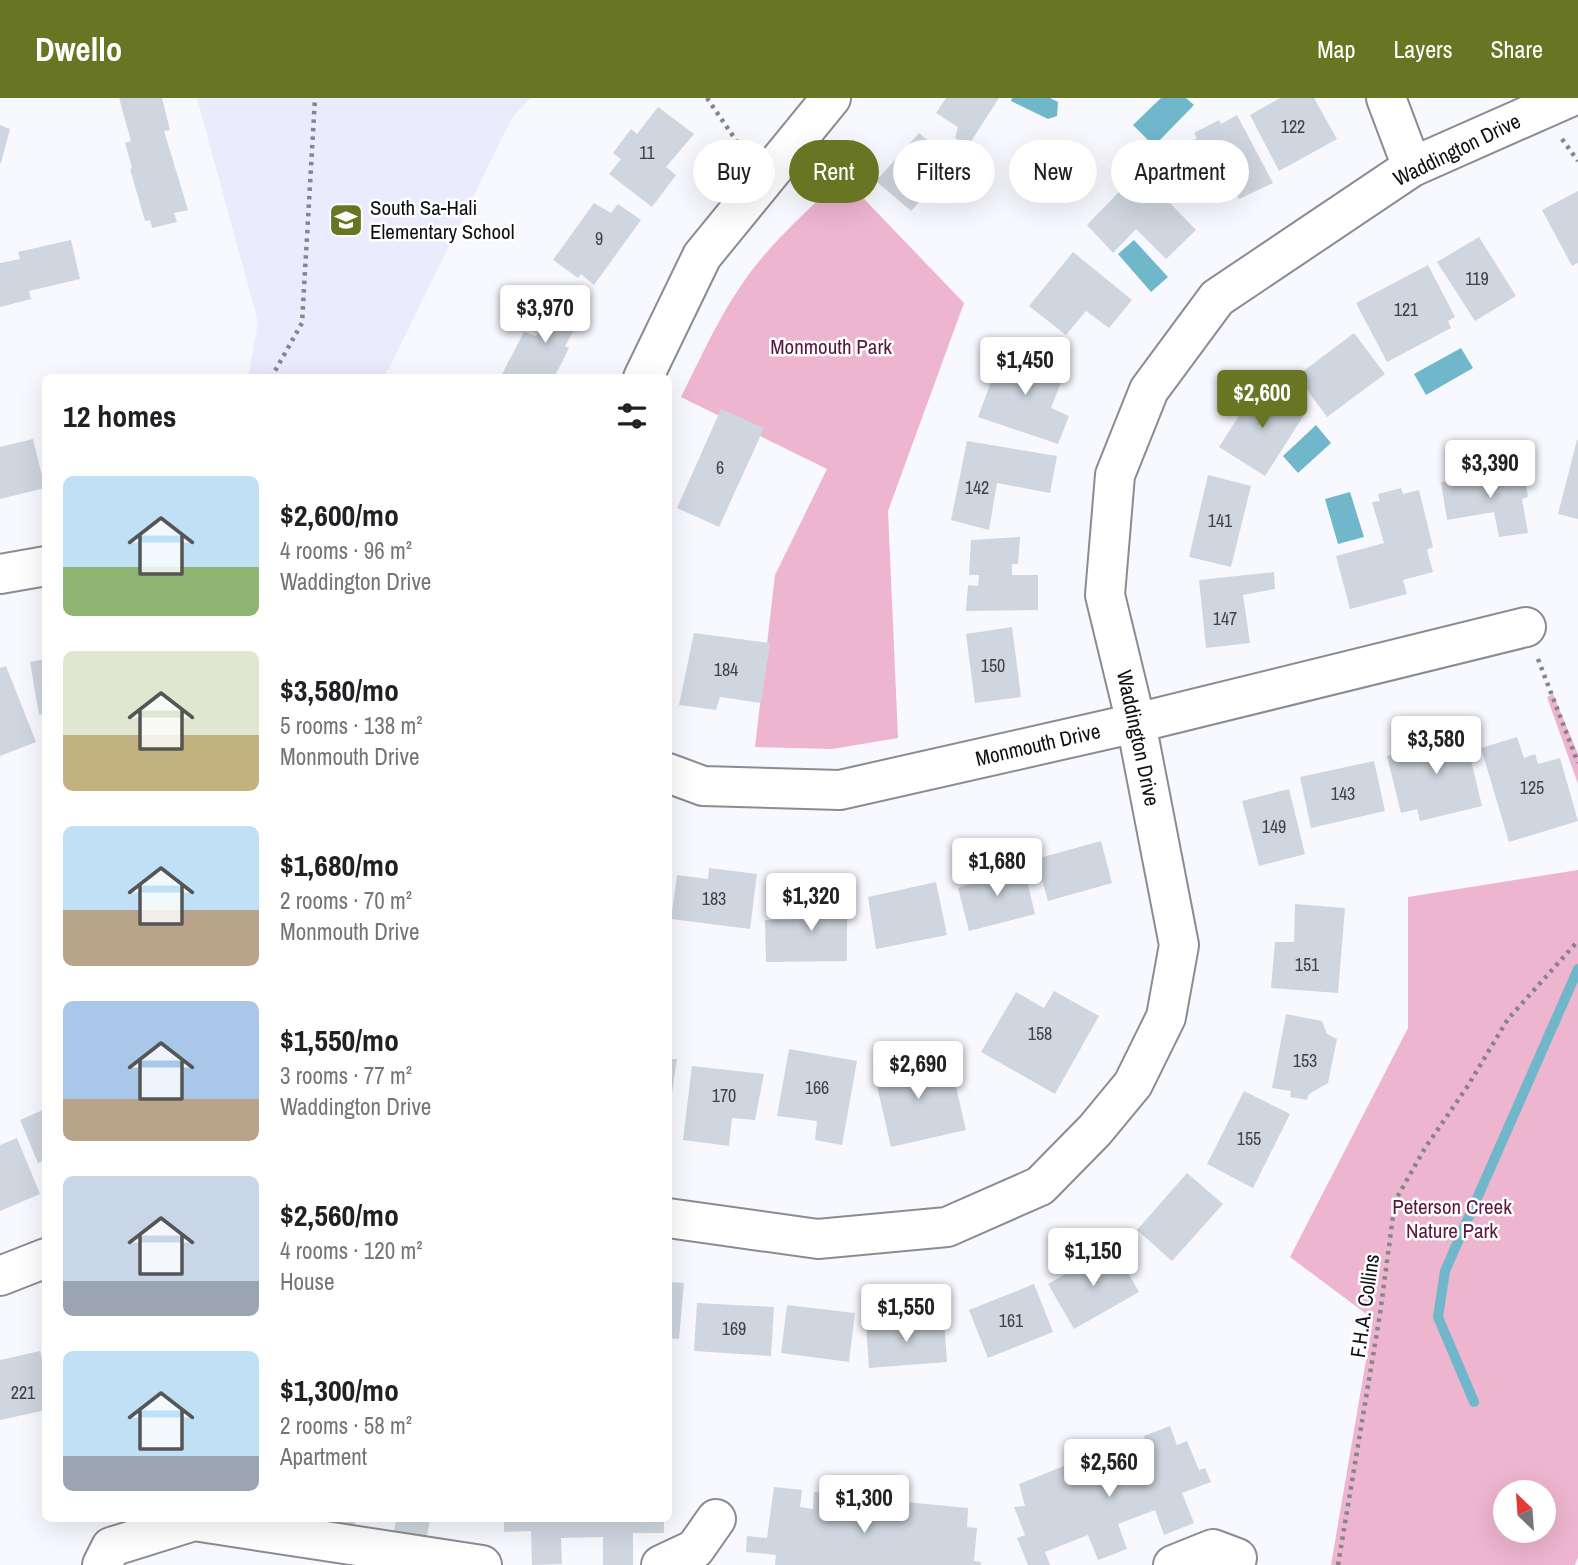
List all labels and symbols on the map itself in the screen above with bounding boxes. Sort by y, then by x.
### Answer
street label: Waddington Drive [1388,106,1525,193]
house number: 122 [1281,114,1305,139]
house number: 11 [639,140,655,165]
place label: South Sa-Hali Elementary School [370,193,515,246]
school or university icon: South Sa-Hali Elementary School [327,201,365,239]
house number: 9 [595,226,603,251]
house number: 119 [1465,266,1489,291]
pin: $3,970 [488,286,602,345]
house number: 121 [1394,297,1419,322]
park label: Monmouth Park [770,332,892,361]
pin: $1,450 [968,338,1082,397]
pin: $2,600 [1205,370,1319,430]
pin: $3,390 [1433,440,1547,500]
house number: 6 [716,455,724,480]
house number: 142 [965,475,989,500]
house number: 141 [1208,508,1233,533]
house number: 147 [1213,606,1237,631]
house number: 150 [981,653,1005,678]
house number: 184 [714,657,738,682]
street label: Waddington Drive [1110,667,1167,808]
street label: Monmouth Drive [973,716,1103,773]
pin: $3,580 [1379,716,1493,776]
house number: 125 [1520,775,1544,800]
house number: 143 [1331,781,1355,806]
house number: 149 [1262,814,1286,839]
pin: $1,680 [940,838,1054,898]
pin: $1,320 [754,874,868,933]
house number: 183 [702,886,726,911]
house number: 151 [1295,952,1320,977]
house number: 158 [1028,1021,1052,1046]
pin: $2,690 [861,1042,975,1101]
house number: 153 [1293,1048,1317,1073]
house number: 166 [805,1075,829,1100]
house number: 170 [712,1083,736,1108]
house number: 155 [1237,1126,1261,1151]
park label: Peterson Creek Nature Park [1392,1192,1512,1245]
pin: $1,150 [1036,1228,1150,1288]
street label: F.H.A. Collins [1343,1252,1386,1360]
pin: $1,550 [849,1284,963,1344]
house number: 161 [999,1308,1024,1333]
house number: 169 [722,1316,746,1341]
house number: 221 [11,1380,36,1405]
pin: $2,560 [1052,1440,1166,1499]
pin: $1,300 [807,1476,921,1535]
north arrow [1493,1480,1556,1544]

